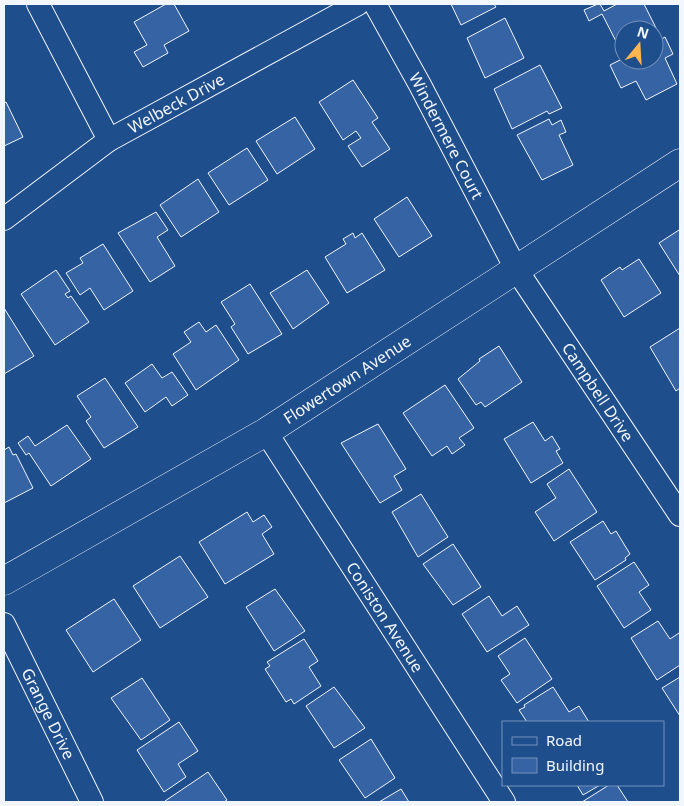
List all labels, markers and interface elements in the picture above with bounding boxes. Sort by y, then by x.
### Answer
north arrow [614,20,664,70]
text: N [635,21,652,43]
street label: Welbeck Drive [124,68,228,138]
street label: Windermere Court [404,69,489,203]
street label: Flowertown Avenue [279,330,415,429]
street label: Campbell Drive [557,338,639,446]
street label: Coniston Avenue [341,558,429,676]
street label: Grange Drive [16,664,80,763]
legend [502,721,664,786]
text: Road [546,730,582,750]
text: Building [546,755,604,775]

